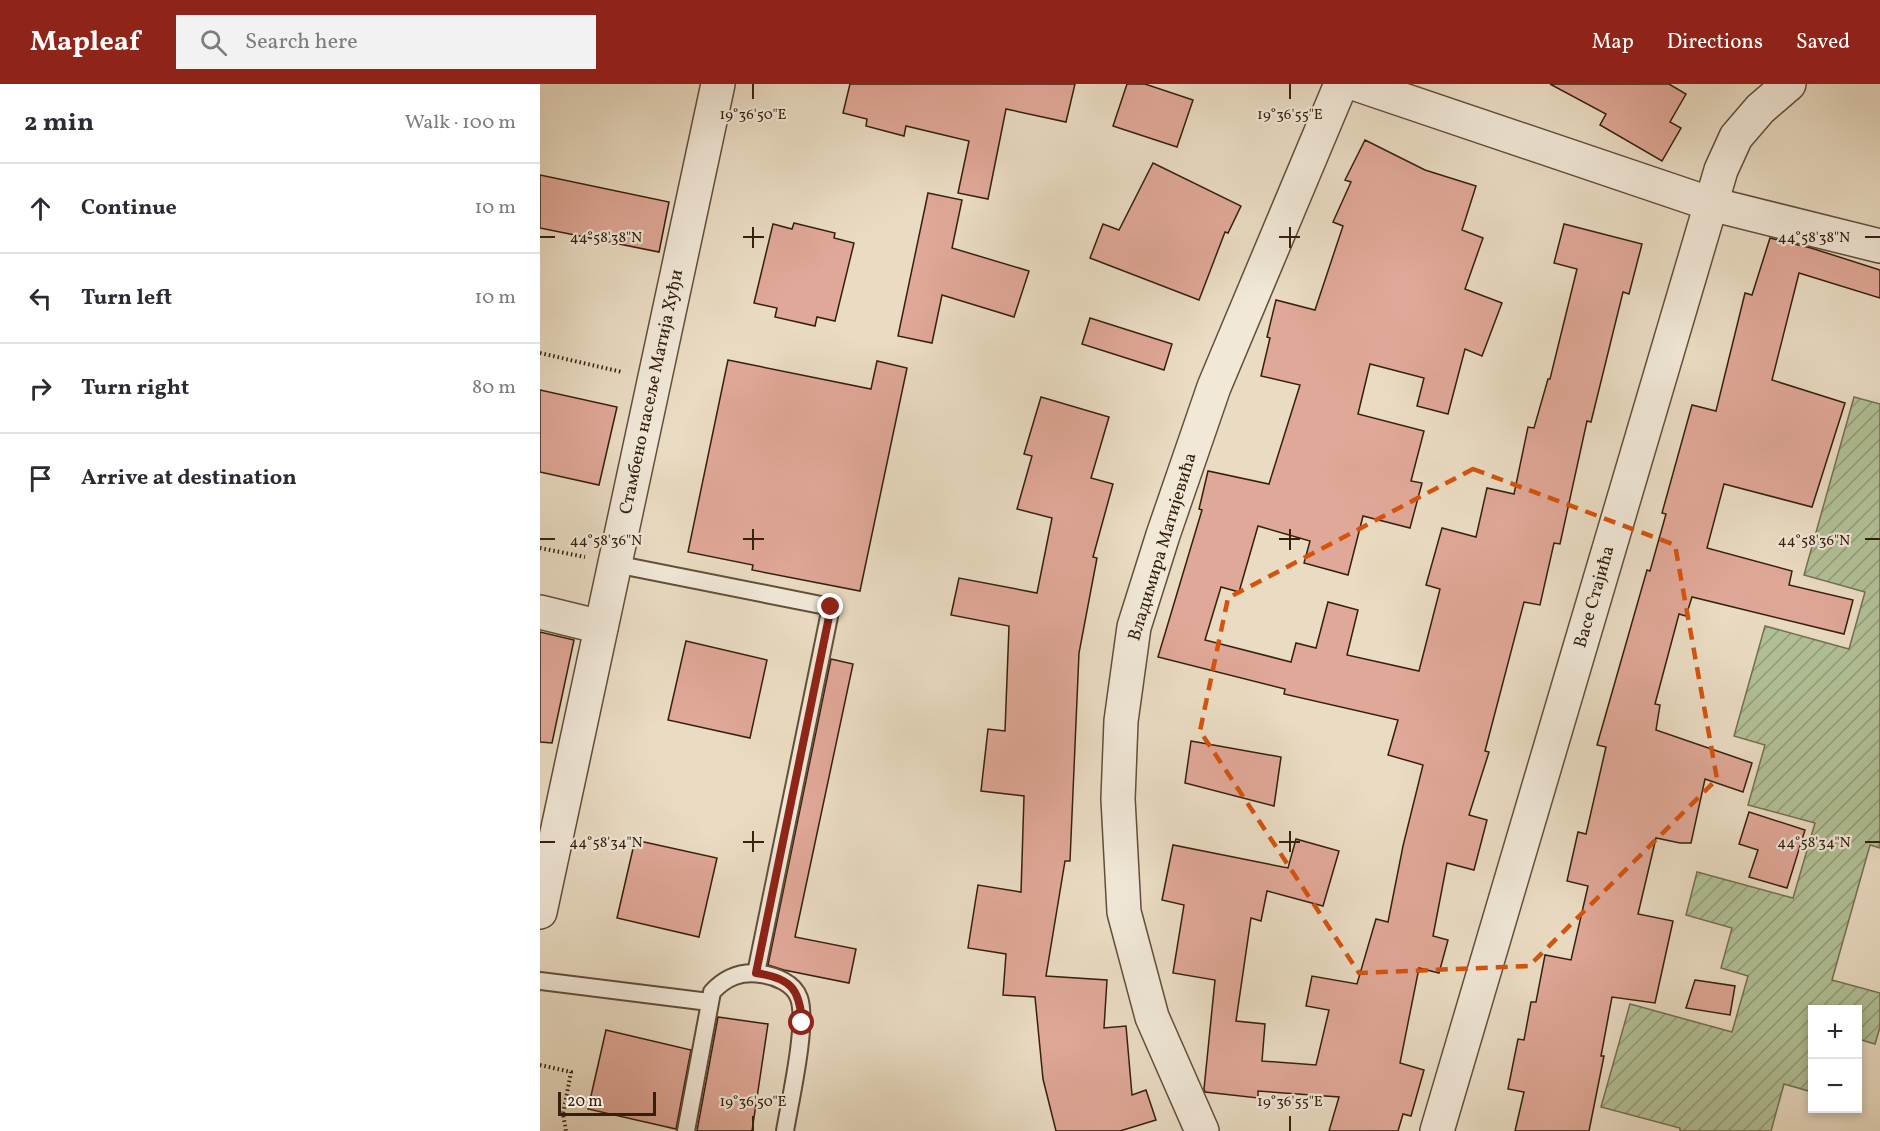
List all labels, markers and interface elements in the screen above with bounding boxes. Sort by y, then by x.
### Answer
search box [176,15,596,69]
text: Mapleaf [30,23,140,62]
icon: search [197,26,230,59]
text: Search here [245,27,358,58]
text: Map [1592,28,1634,57]
text: Directions [1667,28,1763,57]
text: Saved [1796,28,1850,57]
text: 2 min [24,105,94,141]
text: 19°36'50"E [720,105,786,126]
text: 19°36'55"E [1257,105,1323,126]
text: Walk · 100 m [405,109,516,137]
icon: ahead [24,192,57,225]
text: Continue [81,193,177,224]
text: 10 m [475,194,516,222]
text: 44°58'38"N [570,228,642,249]
text: 44°58'38"N [1778,228,1850,249]
street label: Стамбено насеље Матија Хуђи [614,267,690,517]
icon: left [24,282,57,315]
text: Turn left [81,283,172,314]
text: 10 m [475,284,516,312]
icon: right [24,372,57,405]
text: Turn right [81,373,189,404]
text: 80 m [472,374,516,402]
street label: Владимира Матијевића [1122,450,1204,644]
icon: arrive [24,462,57,495]
text: Arrive at destination [81,463,297,494]
text: 44°58'36"N [570,531,642,552]
text: 44°58'36"N [1778,531,1850,552]
street label: Васе Стајића [1568,543,1622,651]
route end [817,593,843,619]
text: 44°58'34"N [569,833,643,854]
text: 44°58'34"N [1777,833,1851,854]
map controls [1808,1005,1862,1113]
button: + [1808,1005,1862,1059]
route start [788,1009,814,1035]
button: − [1808,1059,1862,1113]
scale bar [558,1089,656,1116]
text: 20 m [567,1091,602,1113]
text: 19°36'50"E [720,1092,786,1113]
text: 19°36'55"E [1257,1092,1323,1113]

